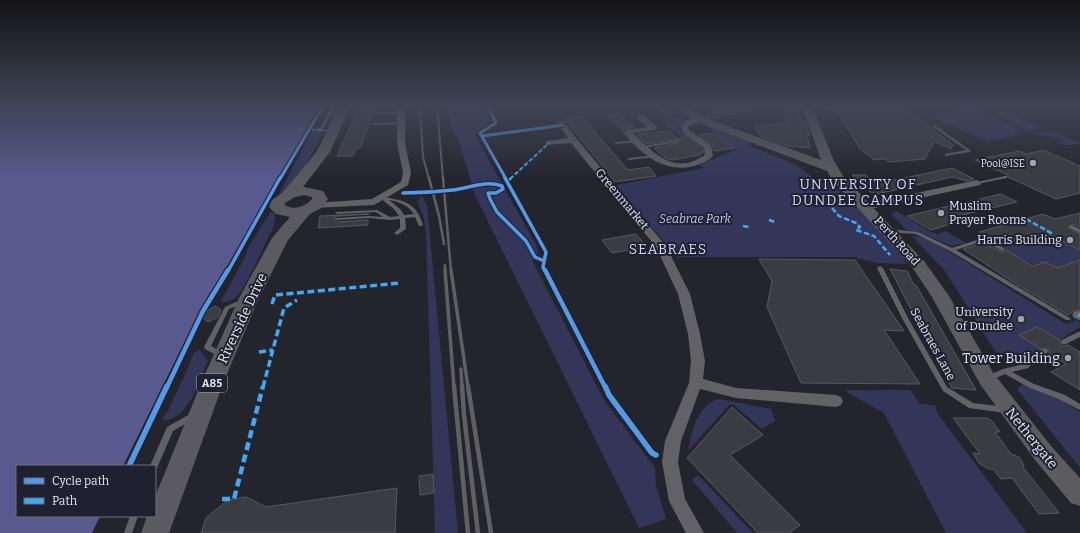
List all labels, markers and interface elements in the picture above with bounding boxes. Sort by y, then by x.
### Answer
place label: Pool@ISE [981,158,1025,170]
marker: Pool@ISE [1028,158,1038,168]
street label: Greenmarket [593,166,652,233]
district label: UNIVERSITY OF DUNDEE CAMPUS [792,176,924,209]
place label: Muslim Prayer Rooms [949,199,1026,227]
marker: Muslim Prayer Rooms [936,208,946,218]
park label: Seabrae Park [659,212,731,226]
street label: Perth Road [871,214,923,268]
place label: Harris Building [977,233,1062,247]
marker: Harris Building [1065,235,1075,245]
district label: SEABRAES [629,241,707,258]
street label: Riverside Drive [214,270,271,366]
street label: Seabraes Lane [907,305,959,383]
place label: University of Dundee [955,305,1014,333]
marker: University of Dundee [1016,314,1026,324]
place label: Tower Building [962,350,1060,367]
marker: Tower Building [1063,353,1073,363]
road number: A85 [197,374,227,392]
street label: Nethergate [1002,404,1061,472]
legend [16,465,156,517]
text: Cycle path [52,474,110,488]
text: Path [52,494,78,508]

